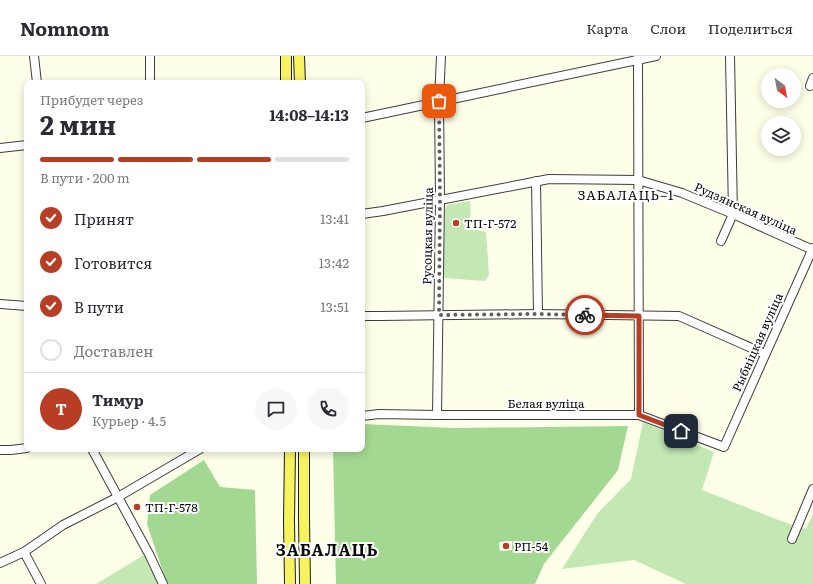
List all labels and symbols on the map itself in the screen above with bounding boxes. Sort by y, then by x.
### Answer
north arrow [761,68,801,108]
pin [422,84,456,118]
street label: Рудзянская вуліца [692,177,801,239]
district label: ЗАБАЛАЦЬ–1 [578,185,674,204]
street label: Русоцкая вуліца [417,187,437,285]
place label: ТП-Г-572 [464,214,516,232]
marker: ТП-Г-572 [451,218,461,228]
street label: Рыбніцкая вуліца [727,289,787,394]
courier [565,295,605,335]
street label: Белая вуліца [508,394,585,412]
pin [664,414,698,448]
place label: ТП-Г-578 [145,498,198,516]
marker: ТП-Г-578 [132,502,142,512]
district label: ЗАБАЛАЦЬ [276,537,378,561]
place label: РП-54 [514,537,549,555]
marker: РП-54 [501,541,511,551]

